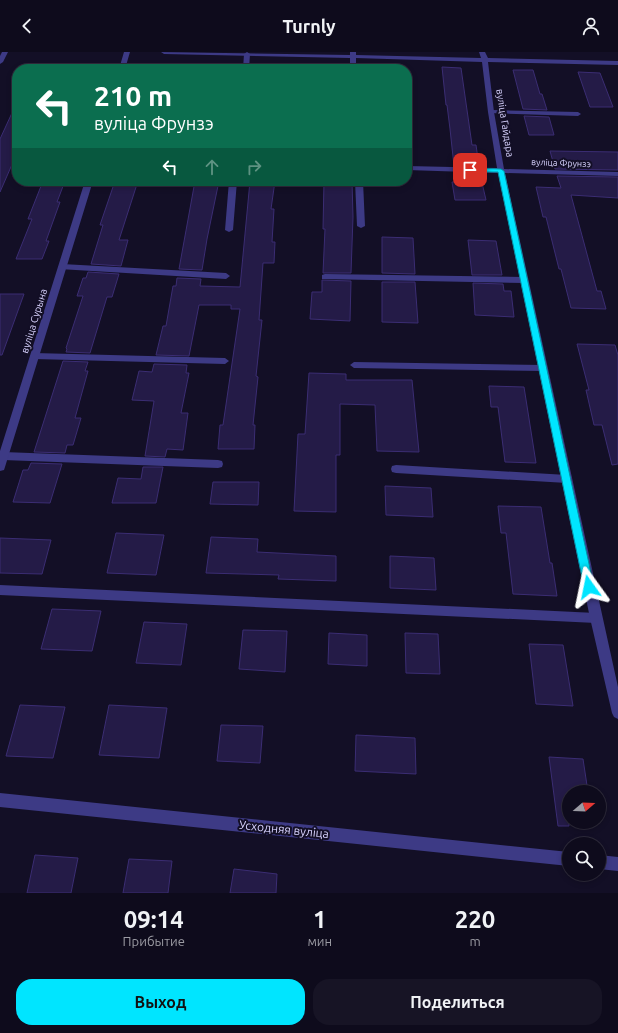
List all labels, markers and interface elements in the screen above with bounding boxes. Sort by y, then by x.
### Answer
icon: back [16,15,38,37]
icon: person [580,15,602,37]
text: Turnly [282,16,336,36]
icon: left [28,80,80,132]
text: 210 m [94,80,172,111]
street label: вуліца Гайдара [494,88,516,158]
text: вуліца Фрунзэ [94,113,214,133]
pin [453,153,487,187]
icon: left [159,156,181,178]
icon: ahead [201,156,223,178]
icon: right [243,156,265,178]
street label: вуліца Фрунзэ [531,157,591,169]
icon: arrive [459,159,481,181]
street label: вуліца Сурына [19,287,49,355]
position arrow [568,566,610,608]
north arrow [562,785,606,829]
map controls [562,785,606,881]
street label: Усходняя вуліца [239,818,329,840]
button: search [562,837,606,881]
text: 09:14 [124,906,184,933]
text: 1 [313,906,327,933]
text: 220 [455,906,495,933]
text: Прибытие [123,934,185,948]
text: мин [307,934,332,948]
text: m [469,934,481,948]
button: Выход [16,979,305,1025]
button: Поделиться [313,979,602,1025]

